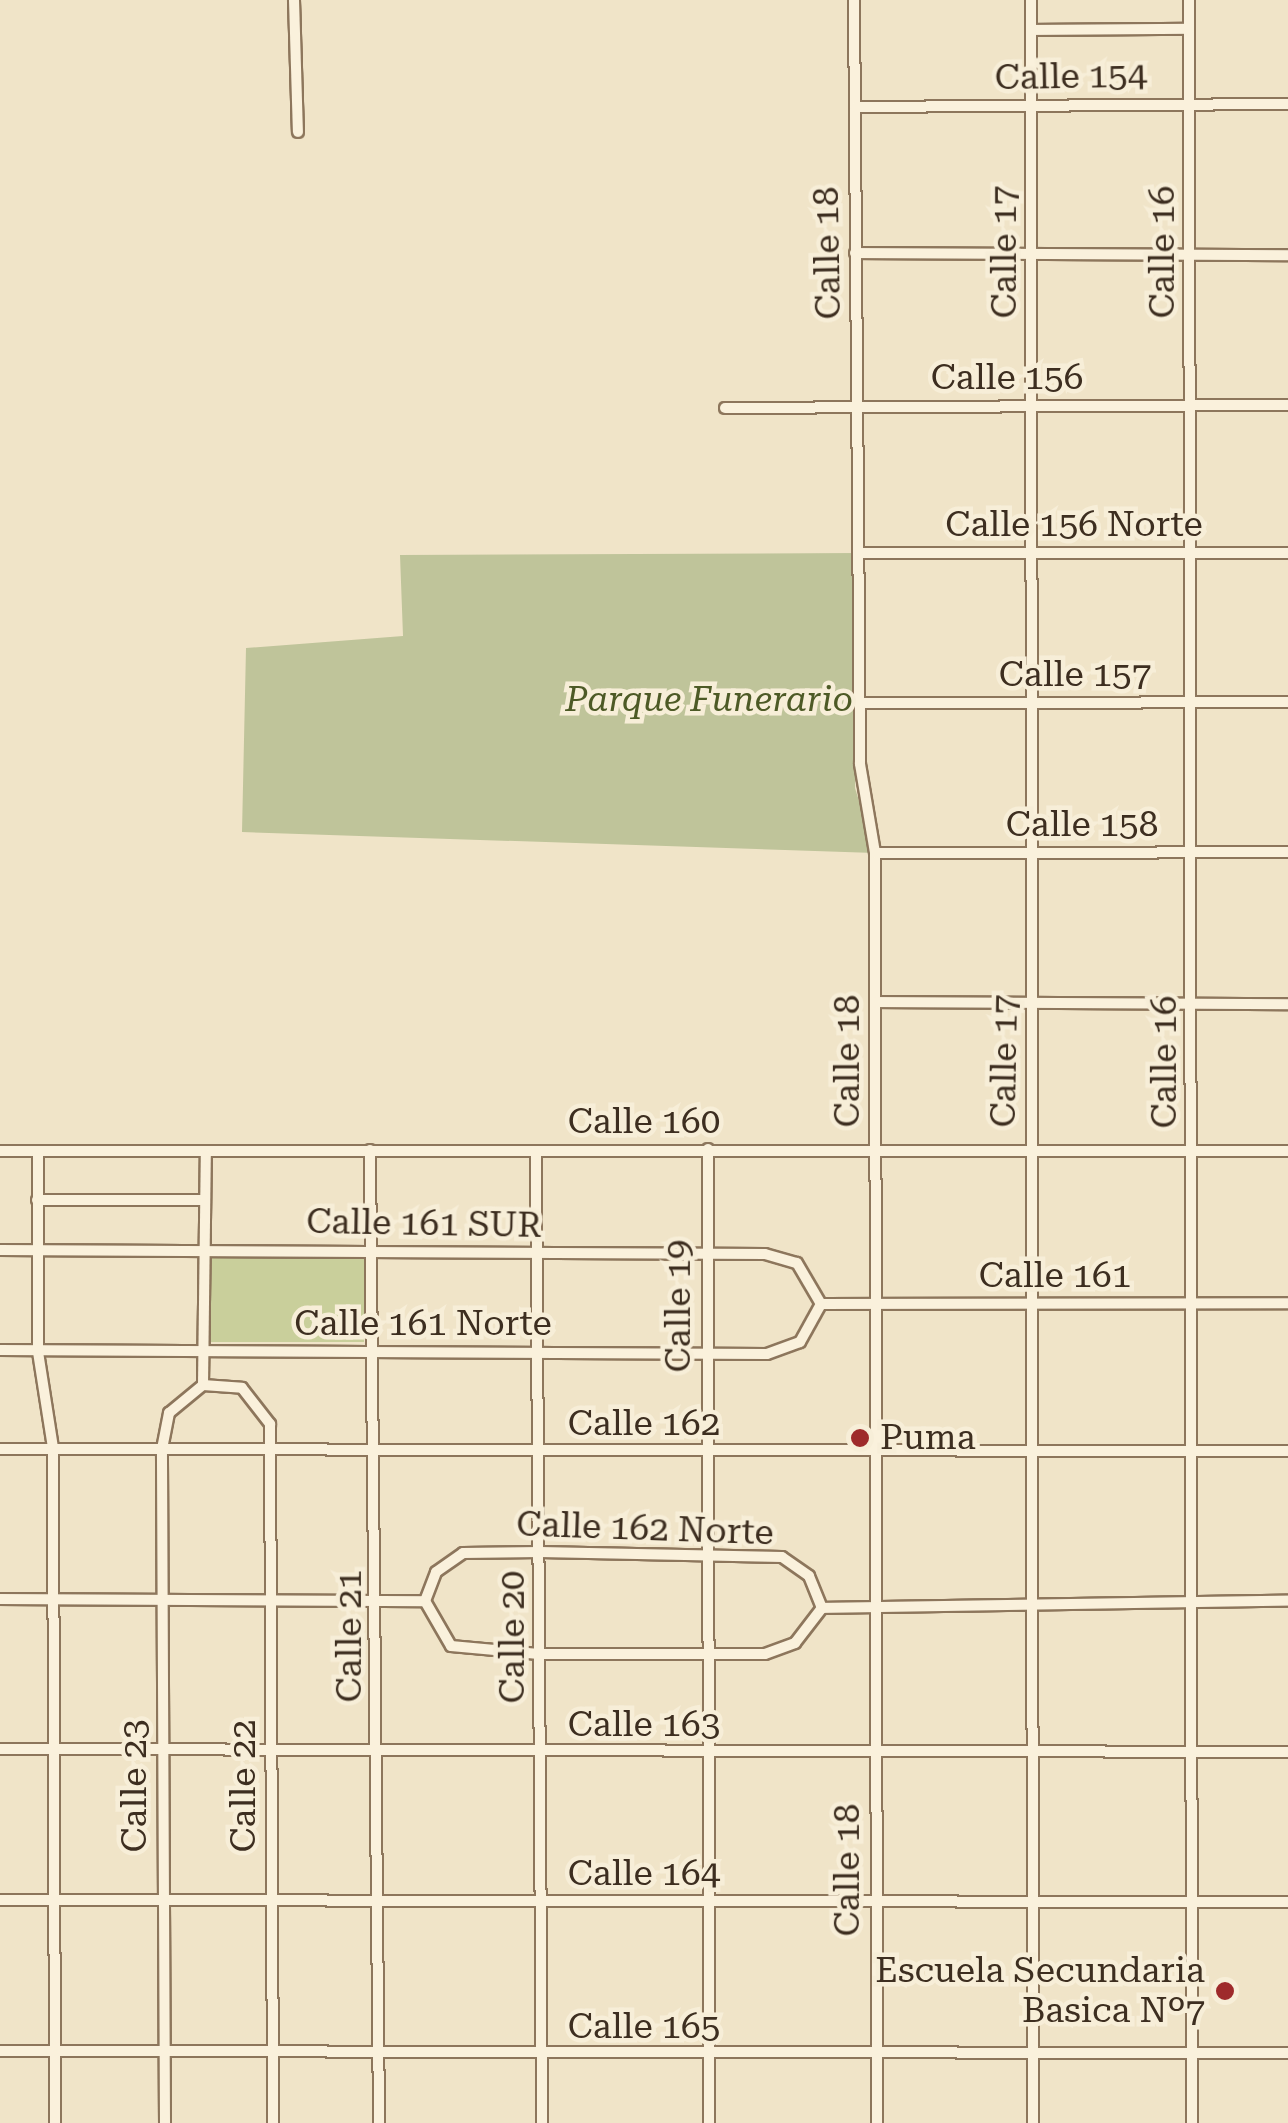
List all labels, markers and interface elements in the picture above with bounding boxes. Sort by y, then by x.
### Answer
street label: Calle 154 [994,55,1148,99]
street label: Calle 18 [806,186,850,320]
street label: Calle 17 [984,186,1026,318]
street label: Calle 16 [1142,186,1184,318]
street label: Calle 156 [931,357,1083,399]
street label: Calle 156 Norte [945,504,1203,546]
street label: Calle 157 [999,654,1151,696]
park label: Parque Funerario [565,679,853,721]
street label: Calle 158 [1006,804,1158,846]
street label: Calle 17 [983,994,1027,1128]
street label: Calle 18 [827,995,869,1127]
street label: Calle 16 [1144,996,1186,1128]
street label: Calle 160 [568,1101,720,1143]
street label: Calle 161 SUR [306,1201,542,1247]
street label: Calle 19 [658,1240,700,1372]
street label: Calle 161 [979,1255,1131,1297]
street label: Calle 161 Norte [294,1303,552,1345]
street label: Calle 162 [568,1403,720,1445]
place label: Puma [880,1417,976,1459]
marker: Puma [849,1427,871,1449]
street label: Calle 162 Norte [516,1504,774,1554]
street label: Calle 21 [329,1570,371,1702]
street label: Calle 20 [492,1571,534,1703]
street label: Calle 163 [568,1704,720,1746]
street label: Calle 23 [114,1720,156,1852]
street label: Calle 22 [223,1720,265,1852]
street label: Calle 18 [827,1804,869,1936]
street label: Calle 164 [568,1853,720,1895]
place label: Escuela Secundaria Basica Nº7 [875,1950,1205,2032]
marker: Escuela Secundaria Basica Nº7 [1214,1980,1236,2002]
street label: Calle 165 [568,2006,720,2048]

